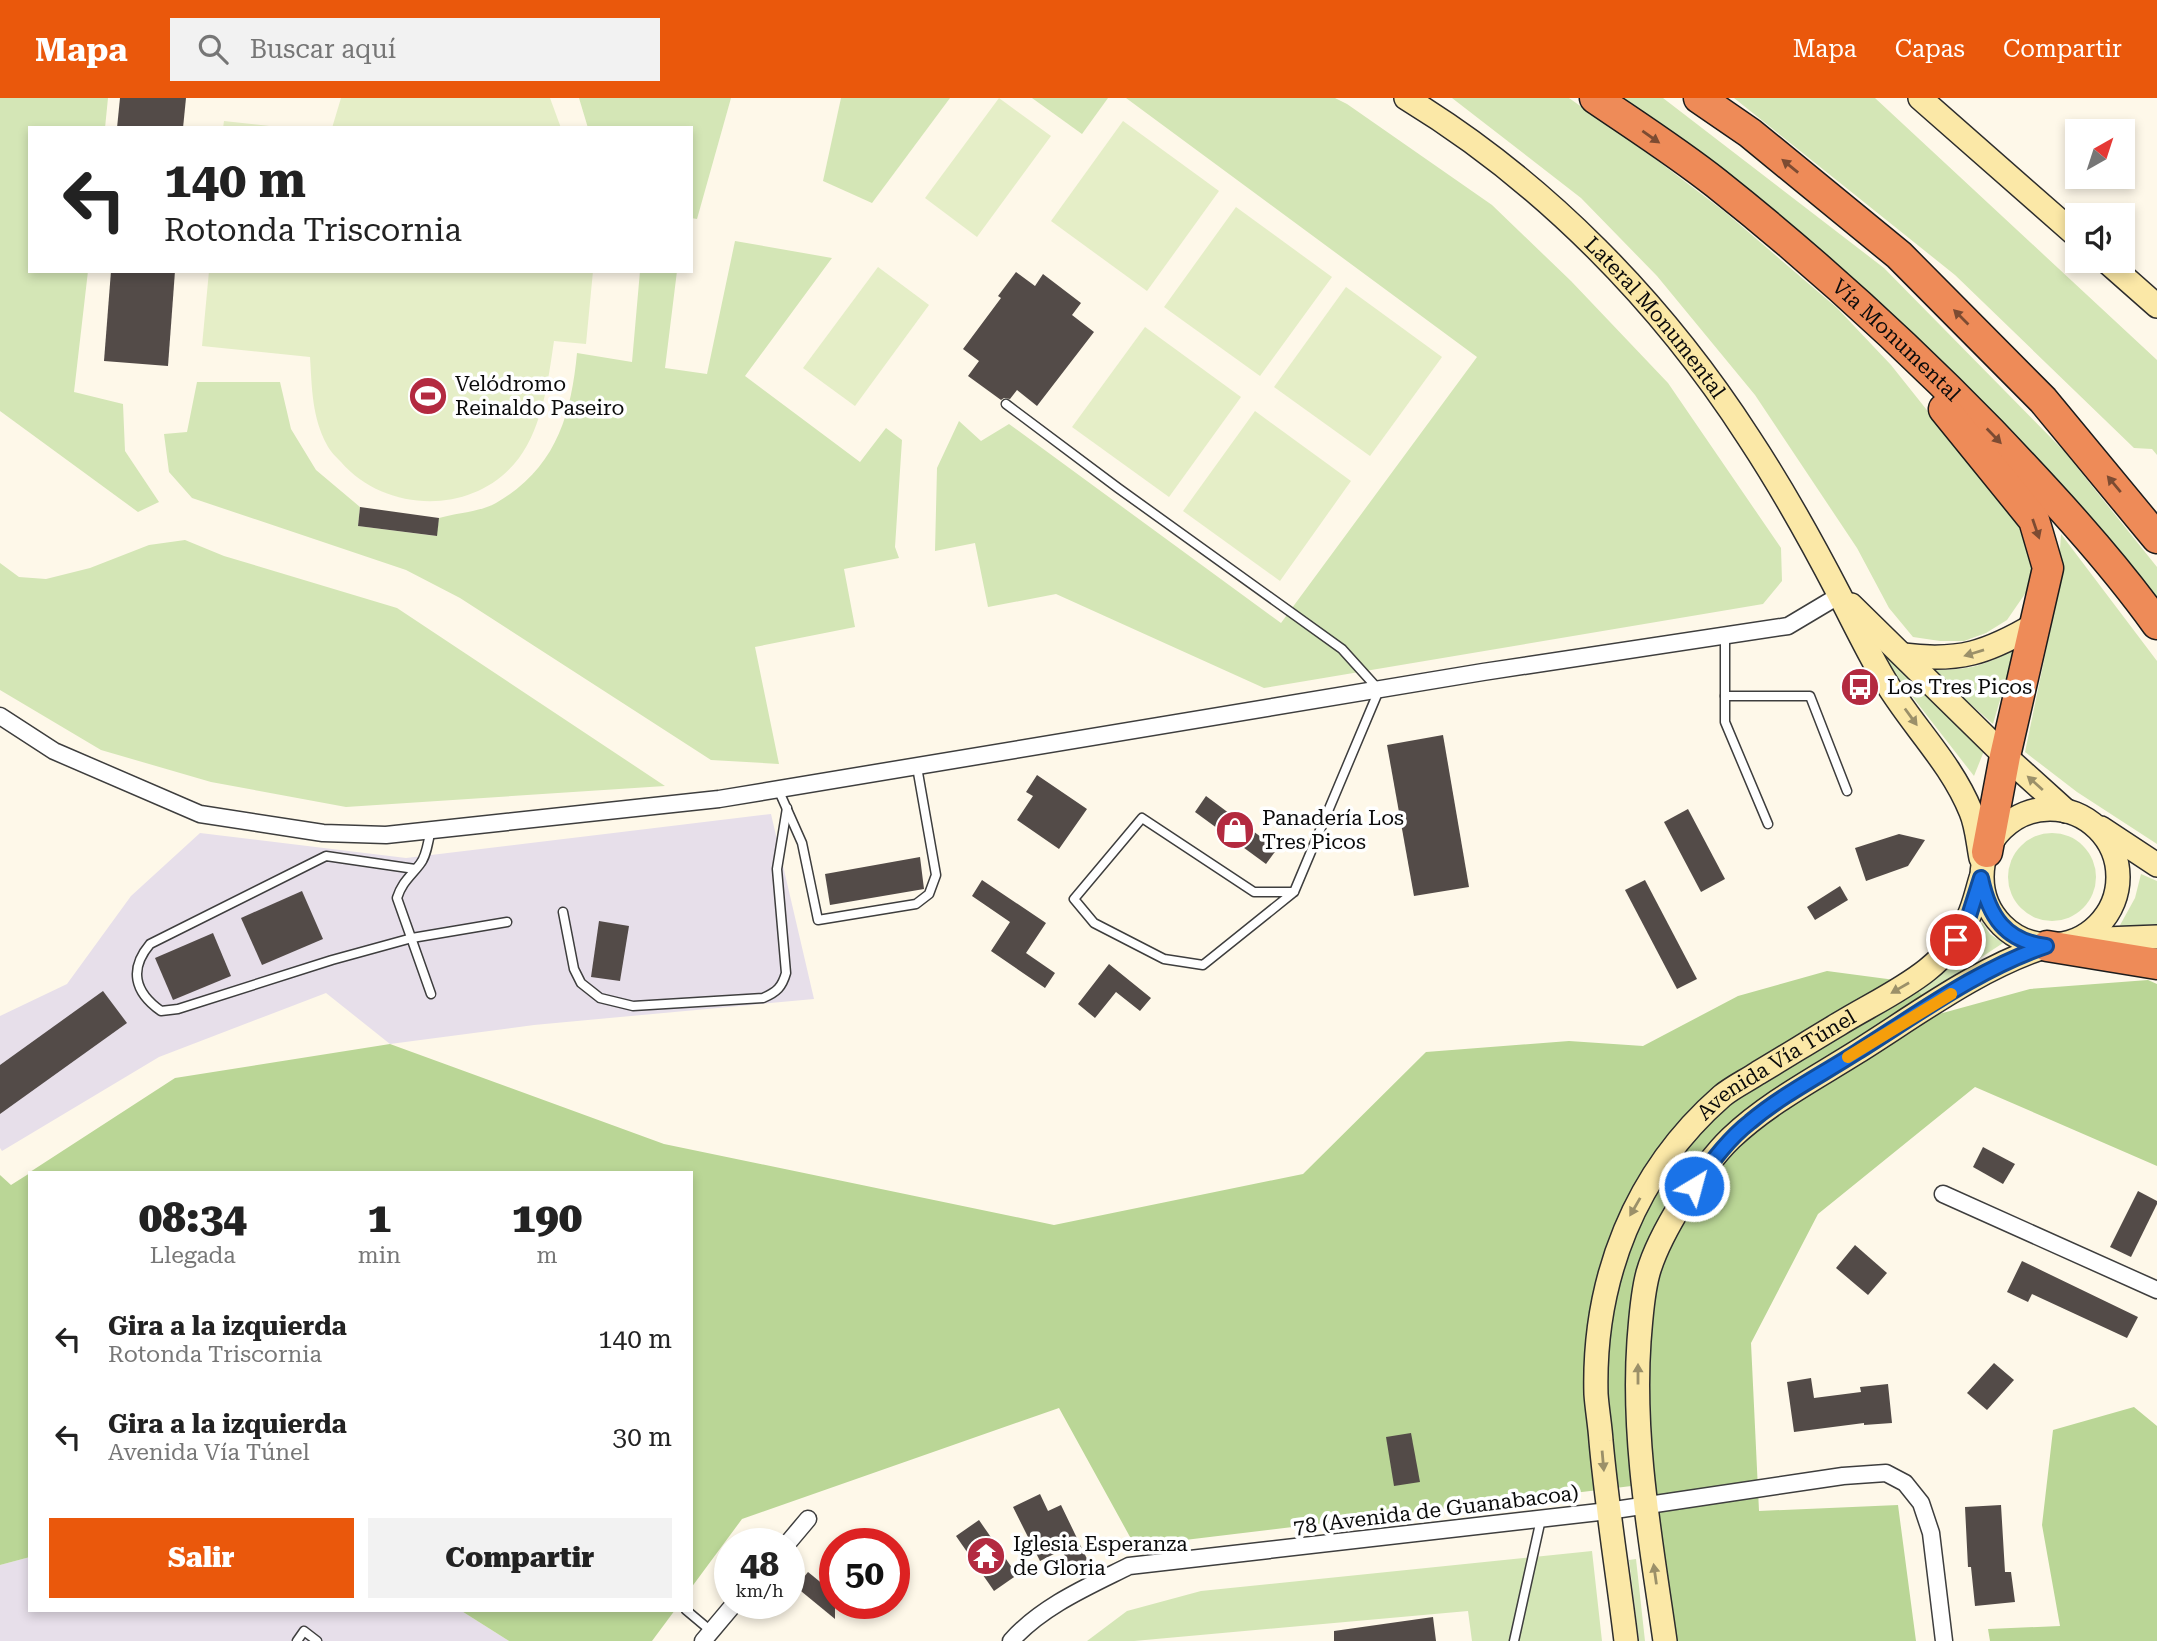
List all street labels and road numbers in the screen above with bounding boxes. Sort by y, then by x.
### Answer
street label: Lateral Monumental [1580,232,1731,403]
street label: Vía Monumental [1827,274,1966,406]
street label: Avenida Vía Túnel [1692,1005,1860,1125]
street label: 78 (Avenida de Guanabacoa) [1292,1481,1580,1539]

